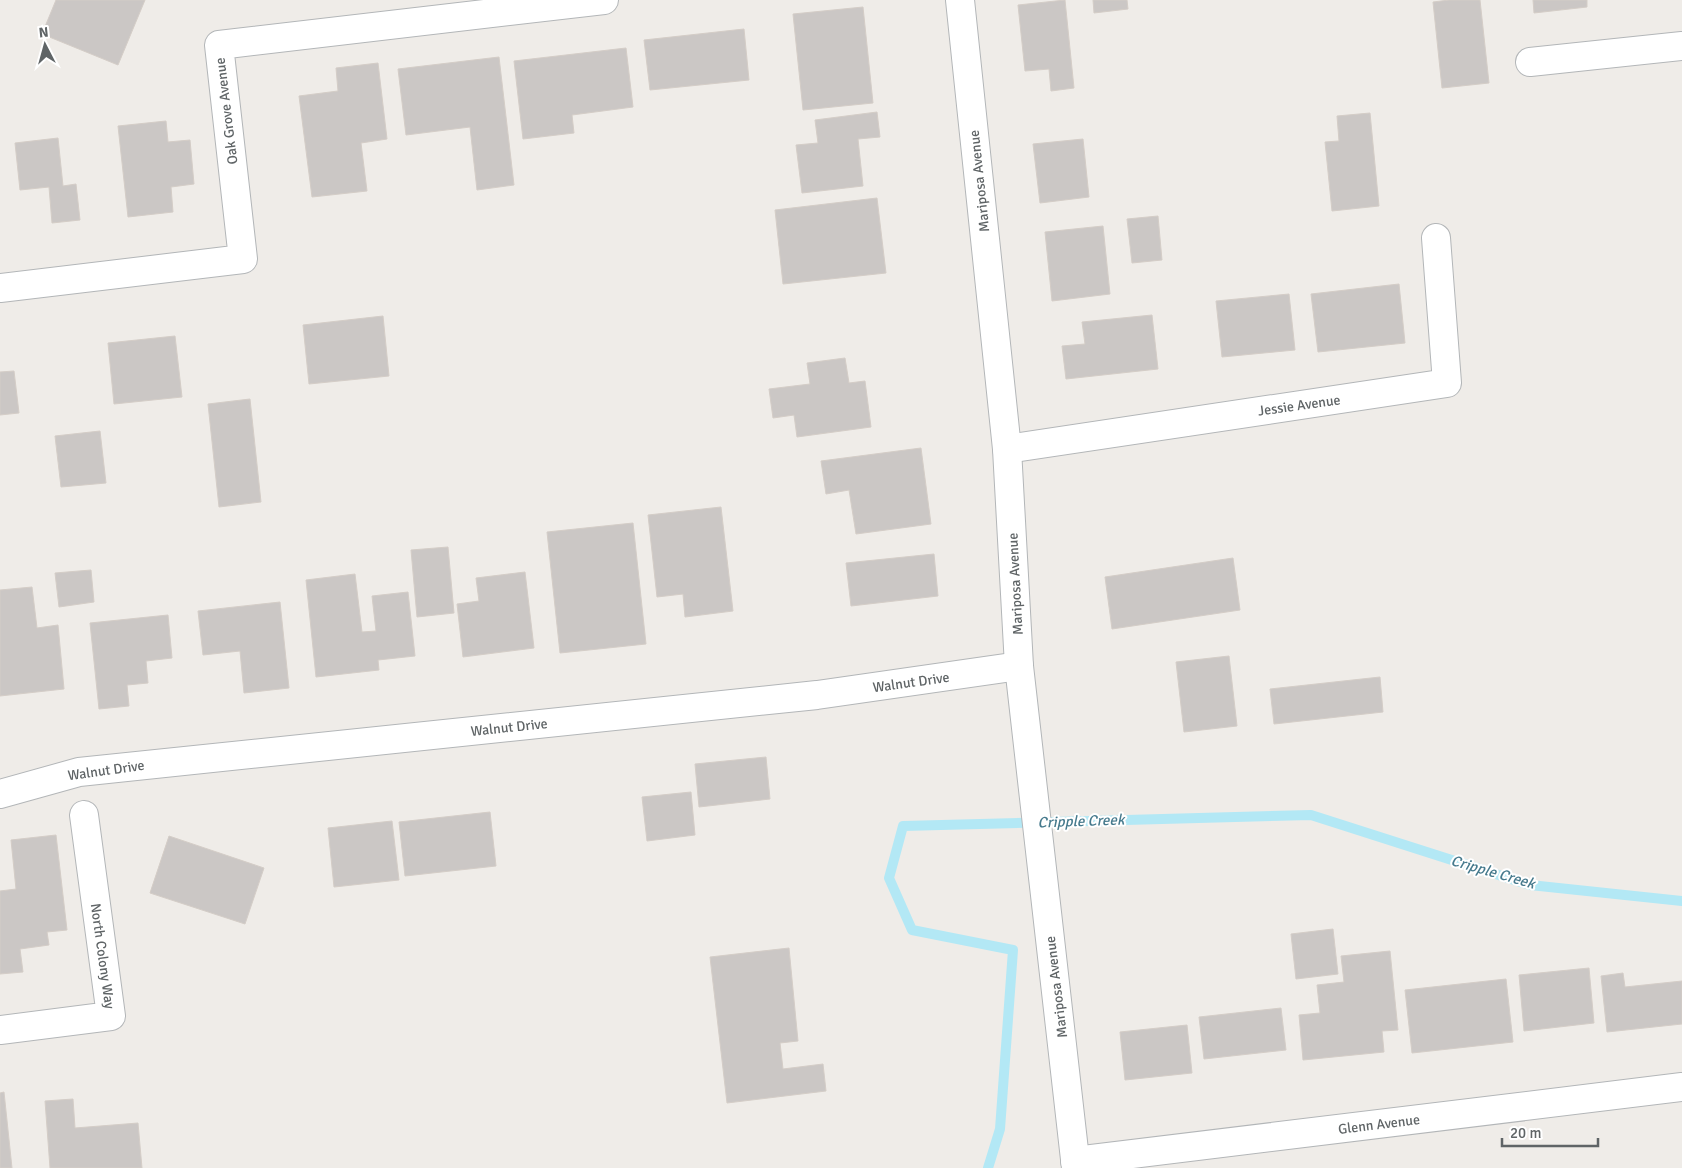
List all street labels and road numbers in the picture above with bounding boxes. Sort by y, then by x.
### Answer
street label: Oak Grove Avenue [212,57,241,165]
street label: Mariposa Avenue [966,129,993,233]
street label: Jessie Avenue [1257,391,1341,420]
street label: Mariposa Avenue [1004,532,1027,636]
street label: Walnut Drive [872,669,950,696]
street label: Walnut Drive [470,715,548,740]
street label: Walnut Drive [67,757,145,784]
street label: North Colony Way [87,902,118,1010]
street label: Mariposa Avenue [1042,935,1071,1039]
street label: Glenn Avenue [1337,1111,1421,1138]

